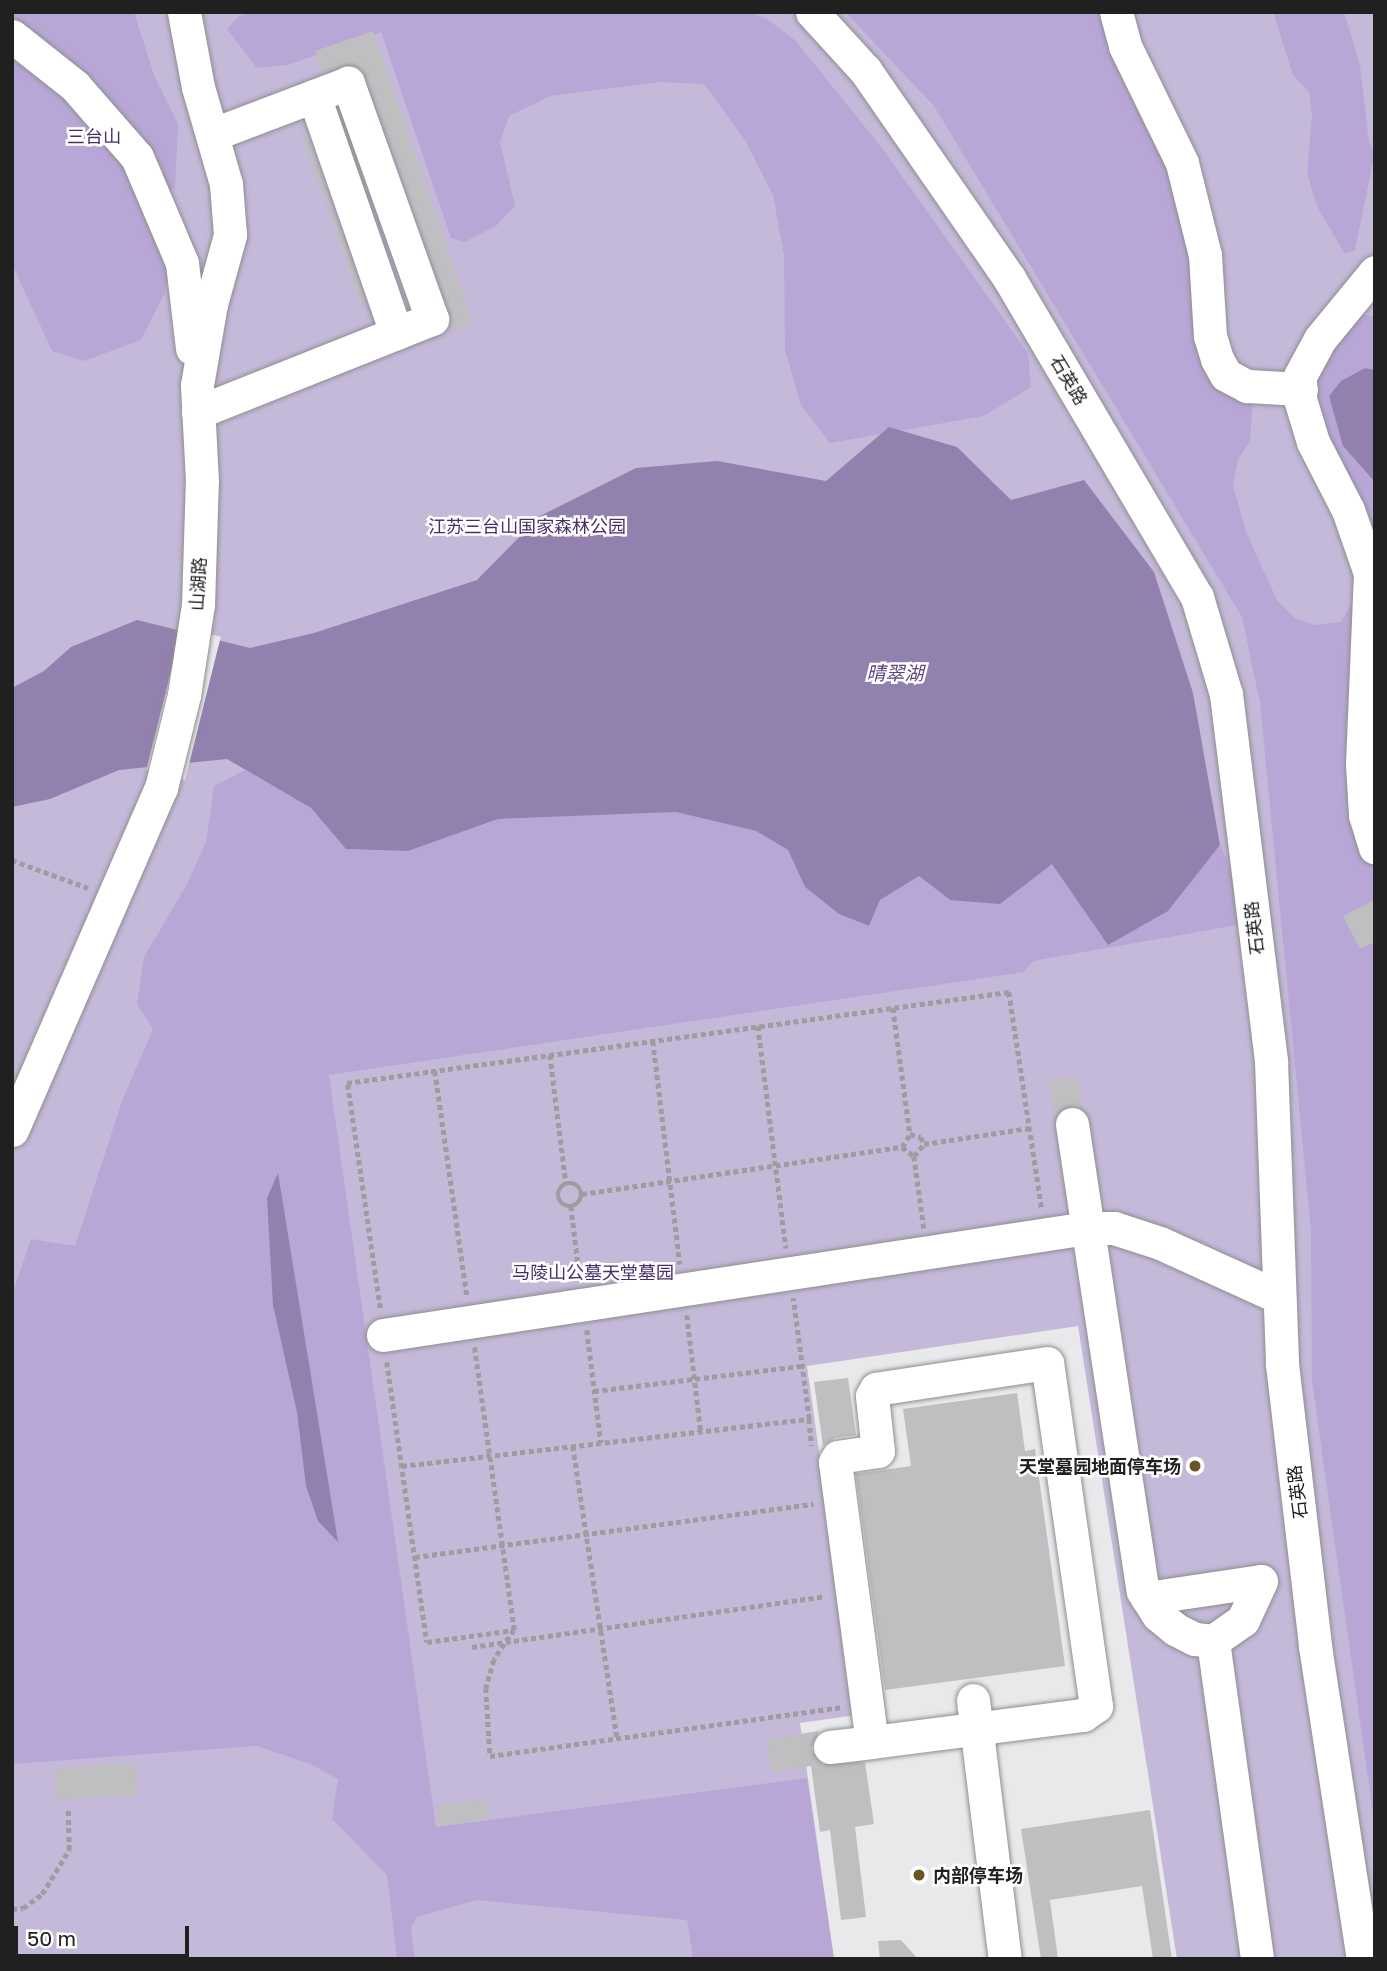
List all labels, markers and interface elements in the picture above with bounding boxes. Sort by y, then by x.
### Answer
park label: 三台山 [67,125,121,147]
street label: 石英路 [1046,351,1092,409]
park label: 江苏三台山国家森林公园 [428,515,626,537]
street label: 山湖路 [186,556,210,612]
water label: 晴翠湖 [867,662,923,684]
street label: 石英路 [1240,900,1268,956]
park label: 马陵山公墓天堂墓园 [512,1261,674,1283]
place label: 天堂墓园地面停车场 [1019,1455,1181,1477]
marker: 天堂墓园地面停车场 [1187,1458,1203,1474]
street label: 石英路 [1283,1464,1311,1520]
place label: 内部停车场 [933,1864,1023,1886]
marker: 内部停车场 [911,1867,927,1883]
scale bar [18,1912,192,1956]
text: 50 m [27,1925,76,1951]

